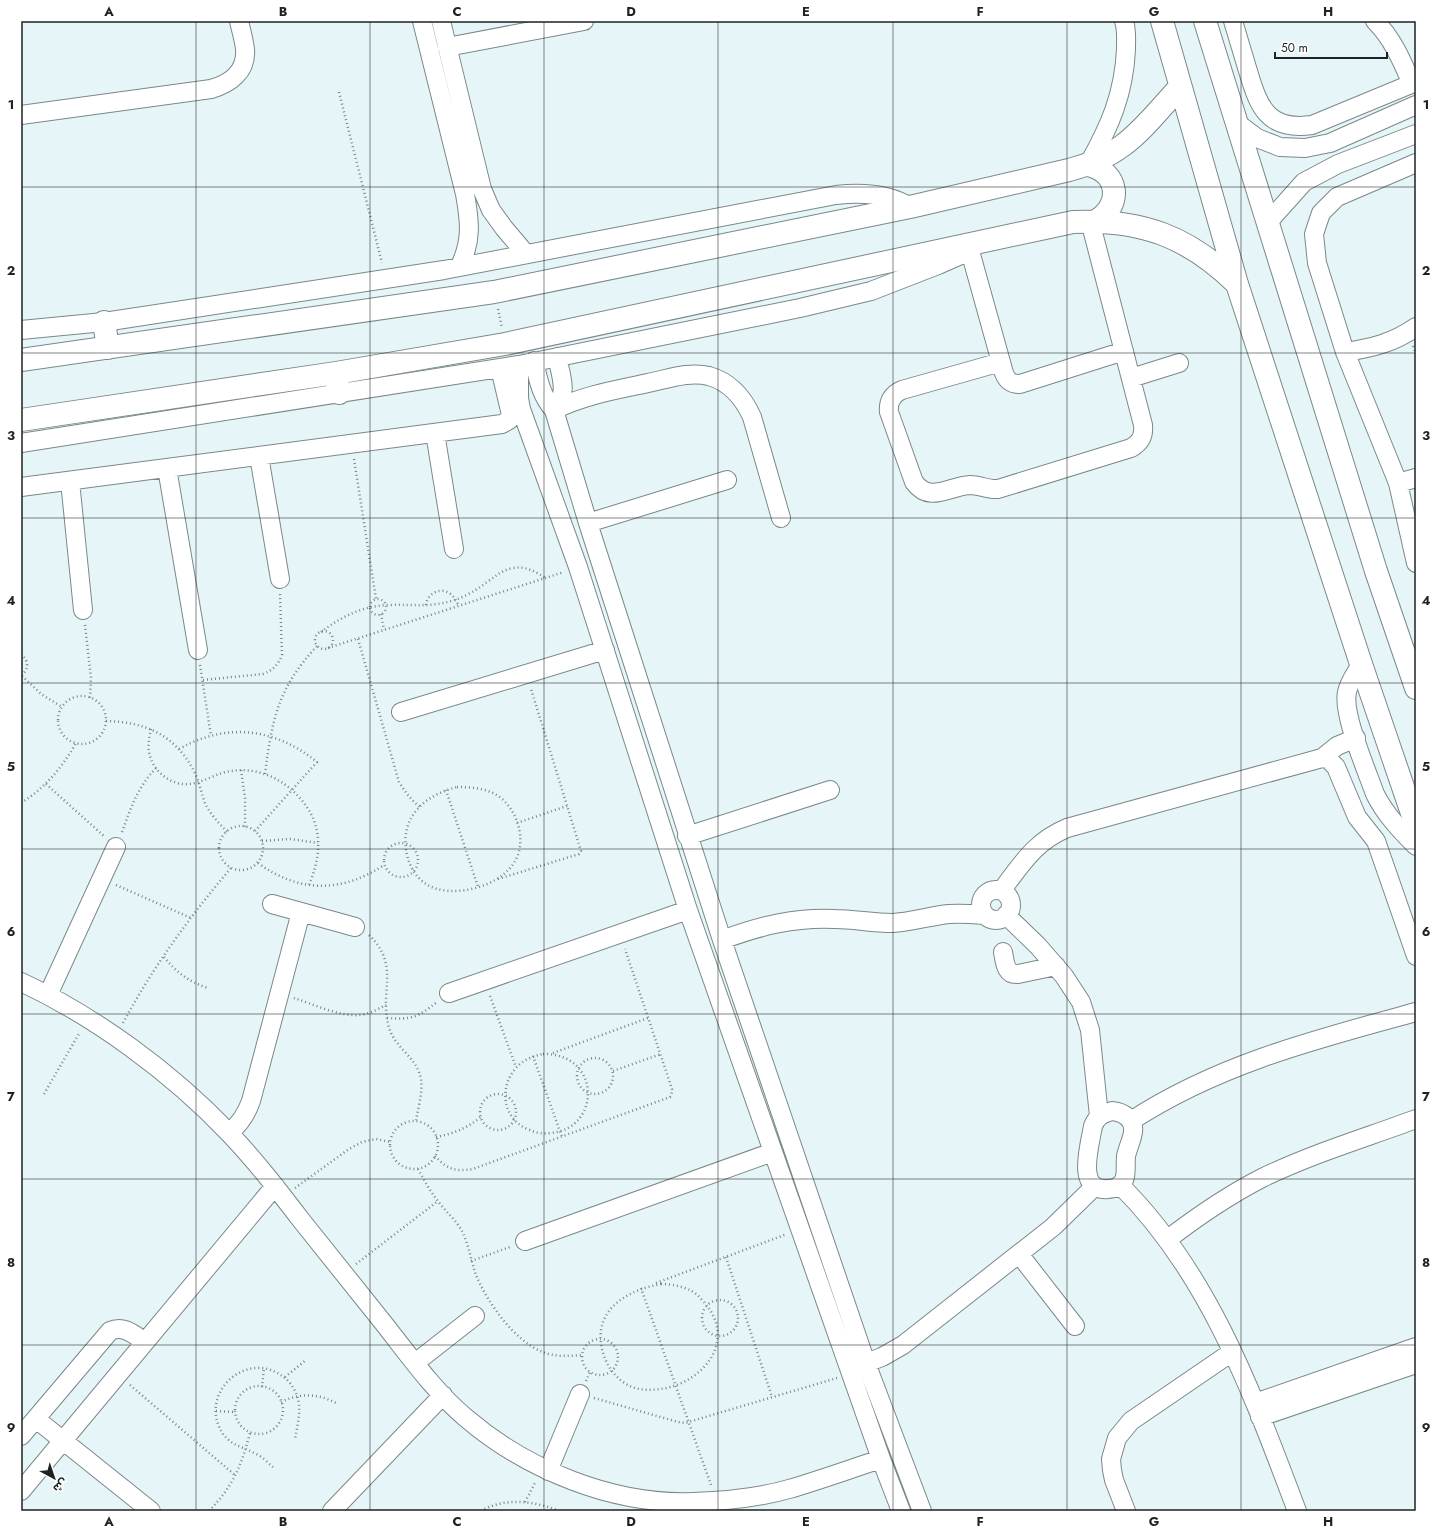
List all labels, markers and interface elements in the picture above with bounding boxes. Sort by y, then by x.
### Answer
text: A [103,2,114,21]
text: B [279,2,288,21]
text: C [452,2,462,21]
text: D [626,2,636,21]
text: E [802,2,810,21]
text: F [976,2,984,21]
text: G [1149,2,1160,21]
text: H [1323,2,1333,21]
scale bar [1275,34,1387,60]
text: 50 m [1281,39,1308,57]
text: 1 [8,95,14,114]
text: 1 [1423,95,1429,114]
text: 2 [7,261,15,280]
text: 2 [1422,261,1430,280]
text: 3 [7,426,15,445]
text: 3 [1422,426,1430,445]
text: 4 [6,591,16,610]
text: 4 [1421,591,1431,610]
text: 5 [7,757,15,776]
text: 5 [1422,757,1430,776]
text: 6 [7,922,16,941]
text: 6 [1422,922,1431,941]
text: 7 [7,1087,15,1106]
text: 7 [1422,1087,1430,1106]
text: 8 [7,1253,15,1272]
text: 8 [1422,1253,1430,1272]
text: 9 [7,1418,16,1437]
text: 9 [1422,1418,1431,1437]
north arrow [34,1458,74,1498]
text: ش [50,1475,71,1497]
text: A [103,1512,114,1531]
text: B [279,1512,288,1531]
text: C [452,1512,462,1531]
text: D [626,1512,636,1531]
text: E [802,1512,810,1531]
text: F [976,1512,984,1531]
text: G [1149,1512,1160,1531]
text: H [1323,1512,1333,1531]

